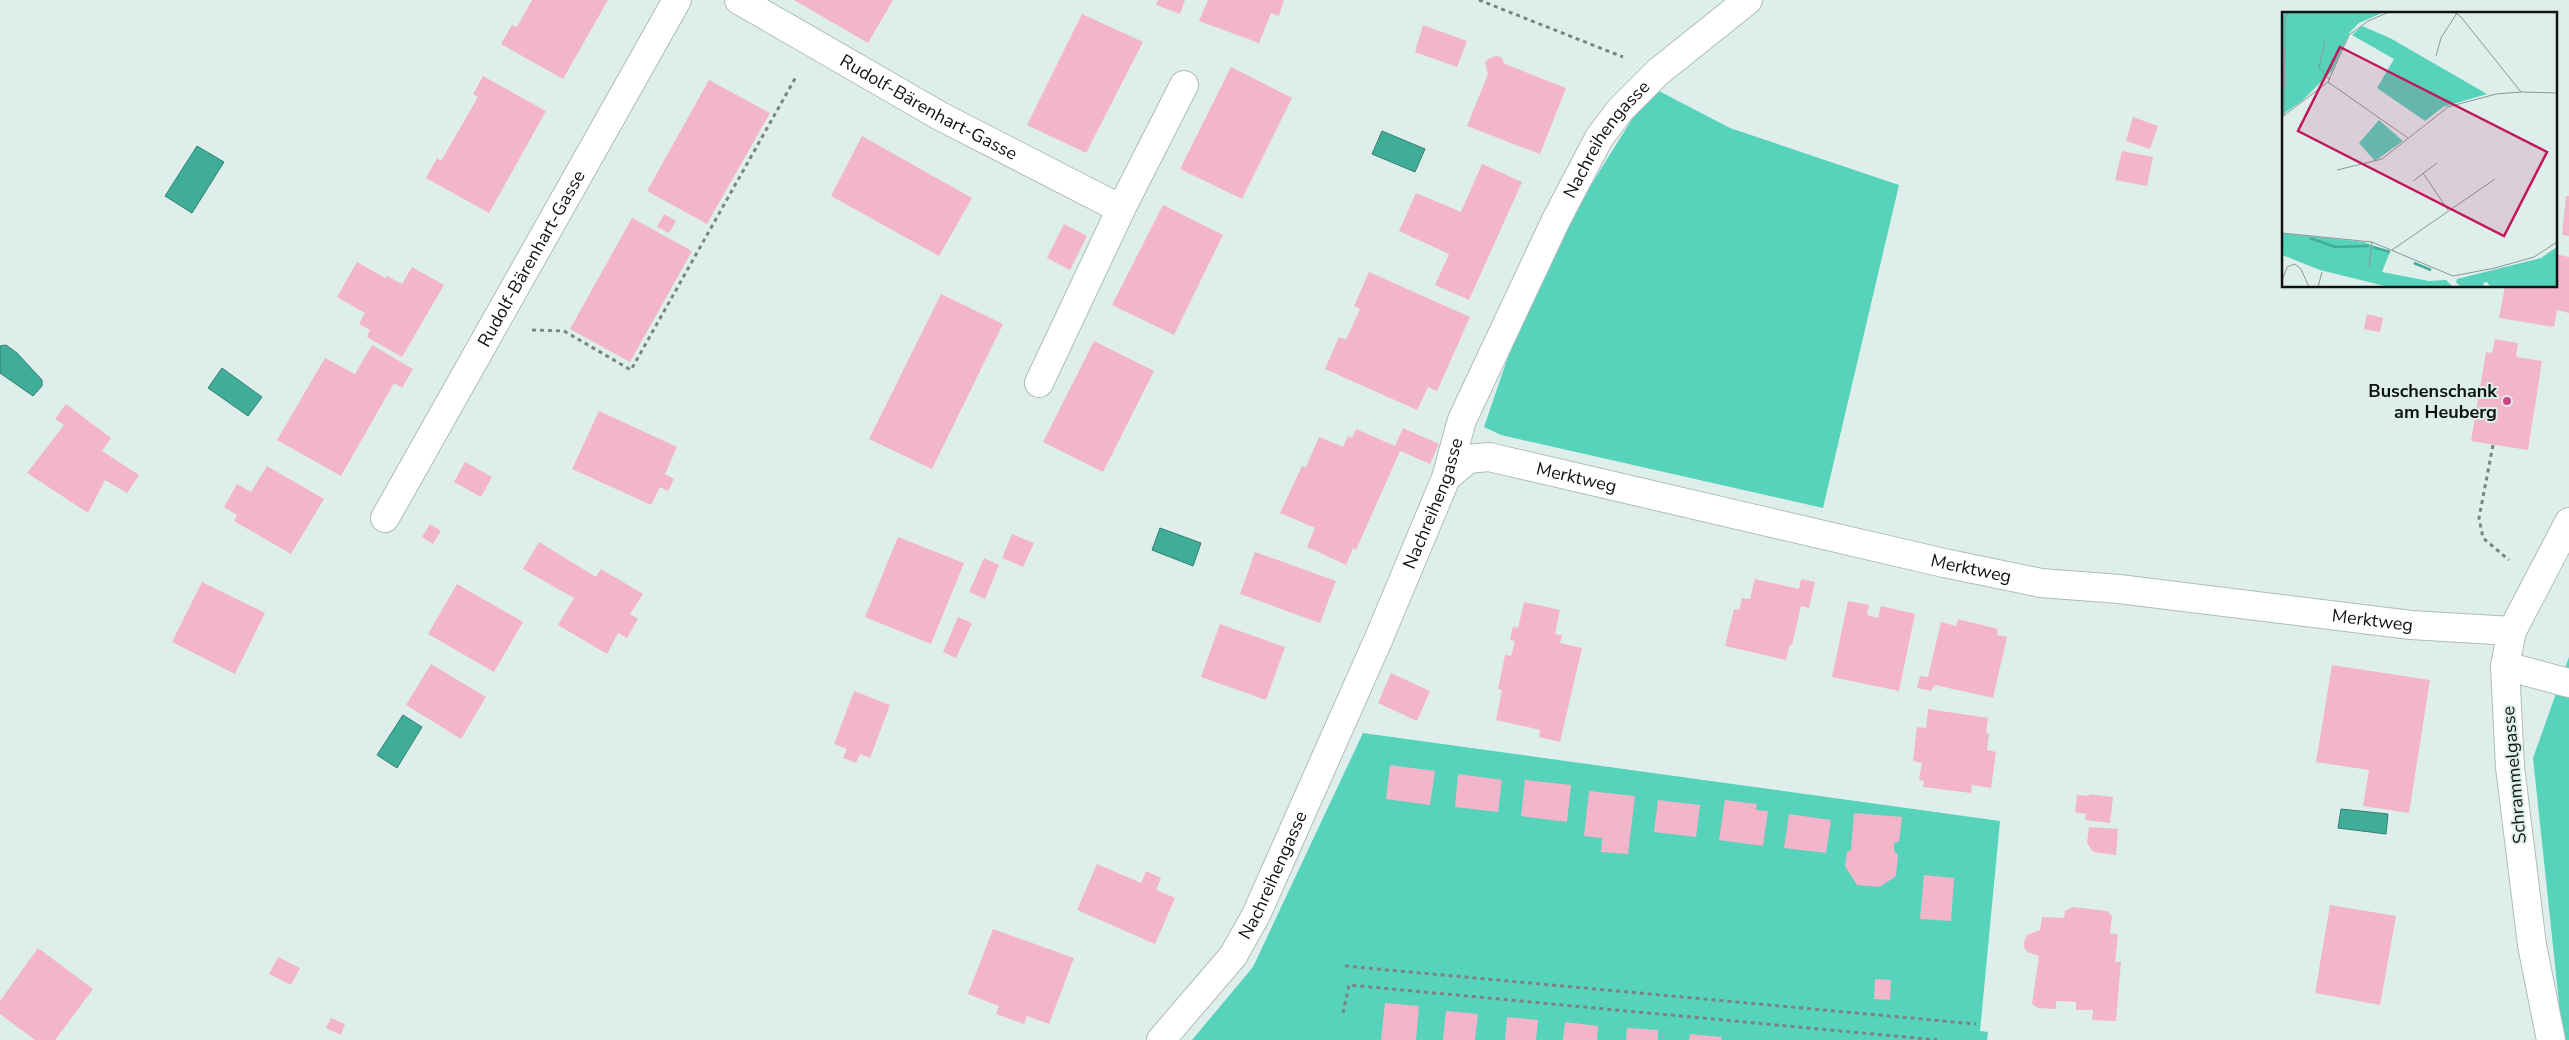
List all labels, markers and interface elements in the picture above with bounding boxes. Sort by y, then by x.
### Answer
inset map [2282,12,2556,288]
street label: Rudolf-Bärenhart-Gasse [836,49,1022,166]
street label: Nachreihengasse [1558,75,1655,202]
street label: Rudolf-Bärenhart-Gasse [472,166,591,351]
place label: Buschenschank am Heuberg [2368,379,2497,424]
marker: Buschenschank am Heuberg [2501,395,2513,407]
street label: Nachreihengasse [1397,435,1469,573]
street label: Merktweg [1534,456,1619,498]
street label: Merktweg [1928,548,2014,589]
street label: Merktweg [2330,603,2415,637]
street label: Schrammelgasse [2496,705,2532,845]
street label: Nachreihengasse [1233,807,1313,944]

